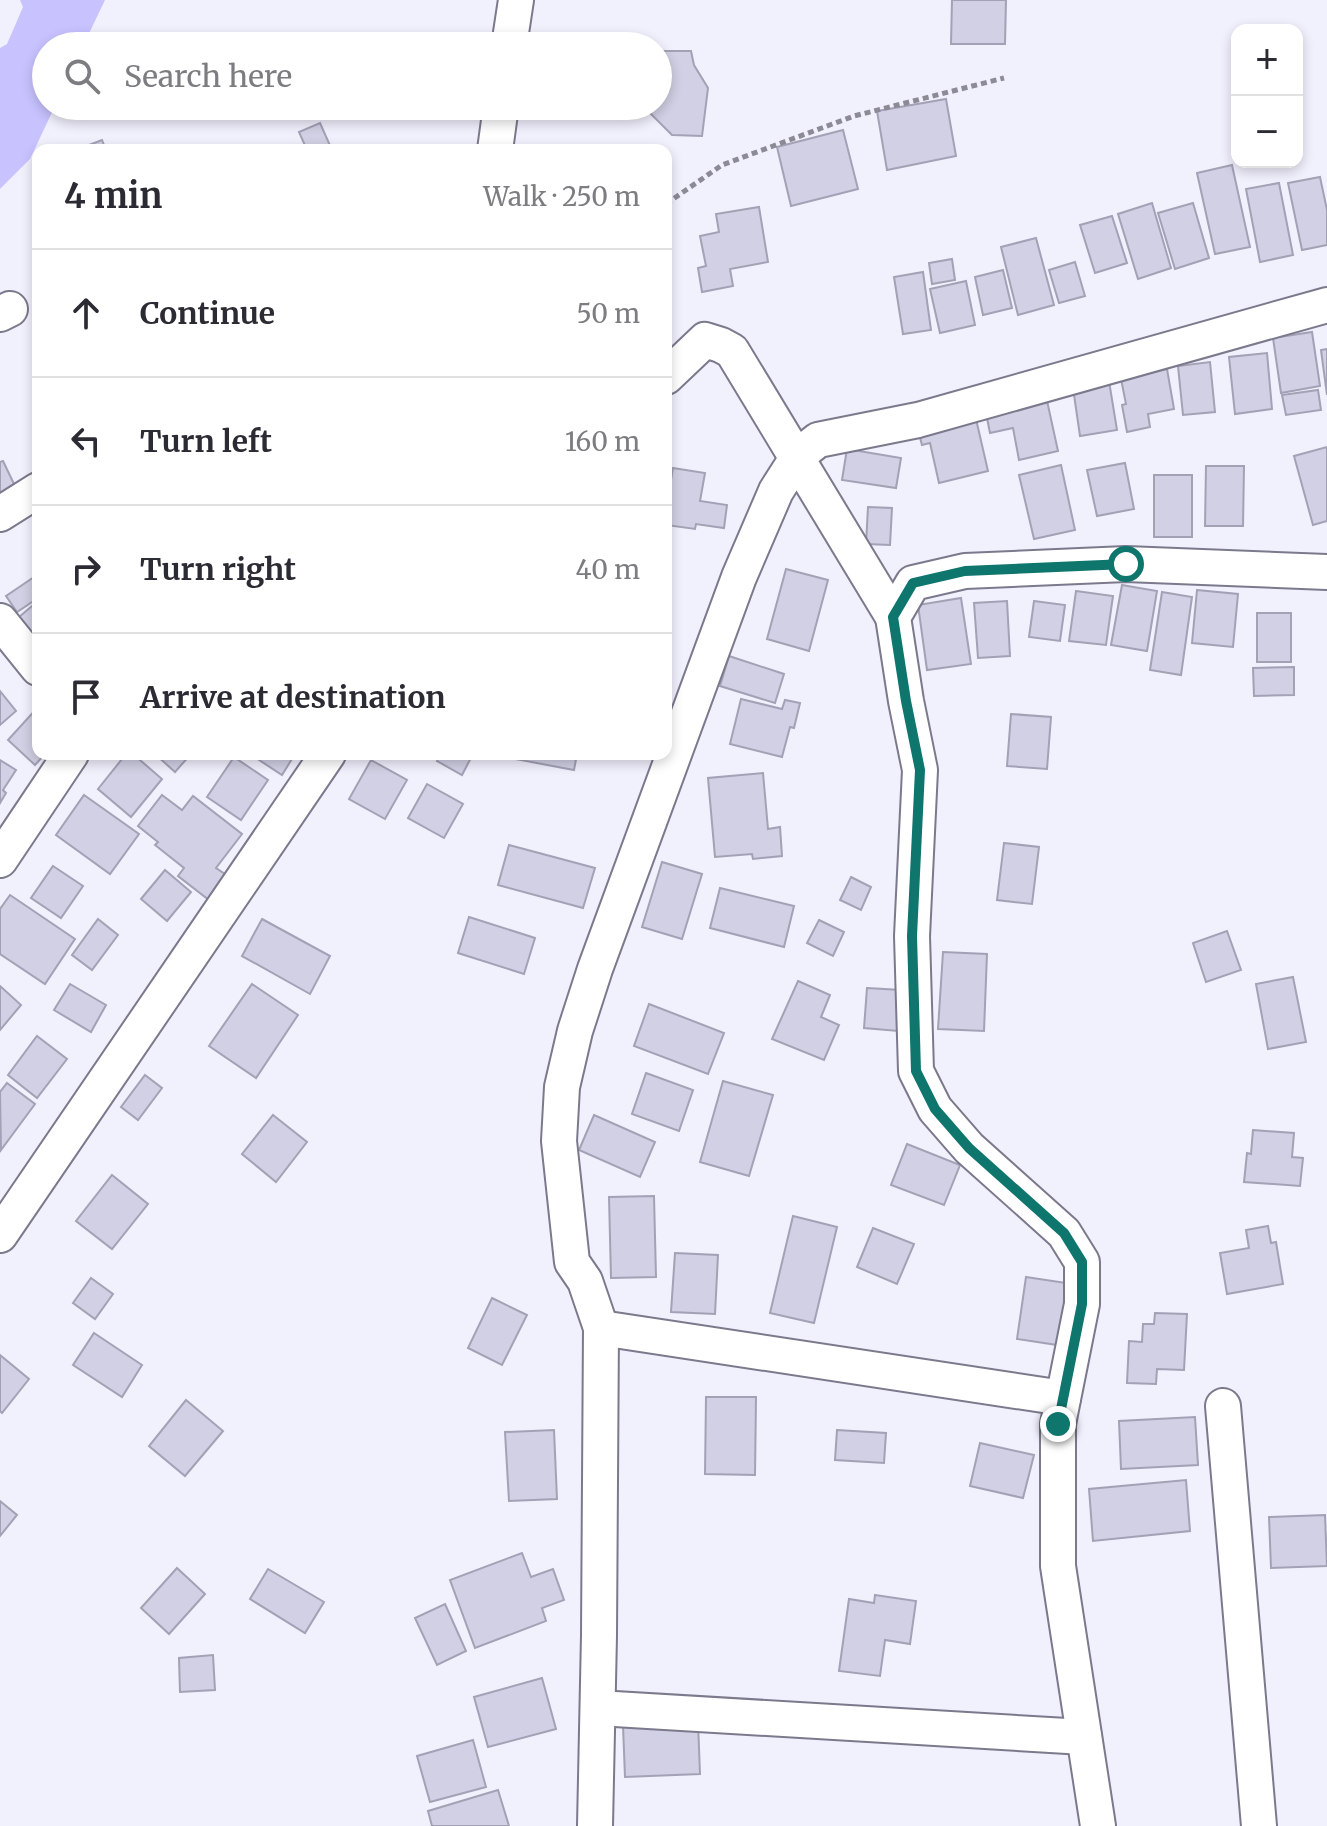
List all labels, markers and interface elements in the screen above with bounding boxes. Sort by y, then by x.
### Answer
map controls [1231,24,1303,168]
button: + [1231,24,1303,96]
search box [32,32,672,120]
icon: search [60,54,104,98]
text: Search here [124,57,292,95]
button: − [1231,96,1303,168]
text: 4 min [64,175,162,217]
text: Walk · 250 m [483,180,640,213]
icon: ahead [64,291,108,335]
text: Continue [140,294,275,332]
text: 50 m [576,297,640,330]
icon: left [64,419,108,463]
text: Turn left [140,422,272,460]
text: 160 m [565,425,640,458]
route start [1108,546,1144,582]
icon: right [64,547,108,591]
text: Turn right [140,550,296,588]
text: 40 m [576,553,640,586]
icon: arrive [64,675,108,719]
text: Arrive at destination [140,678,446,716]
route end [1040,1406,1076,1442]

